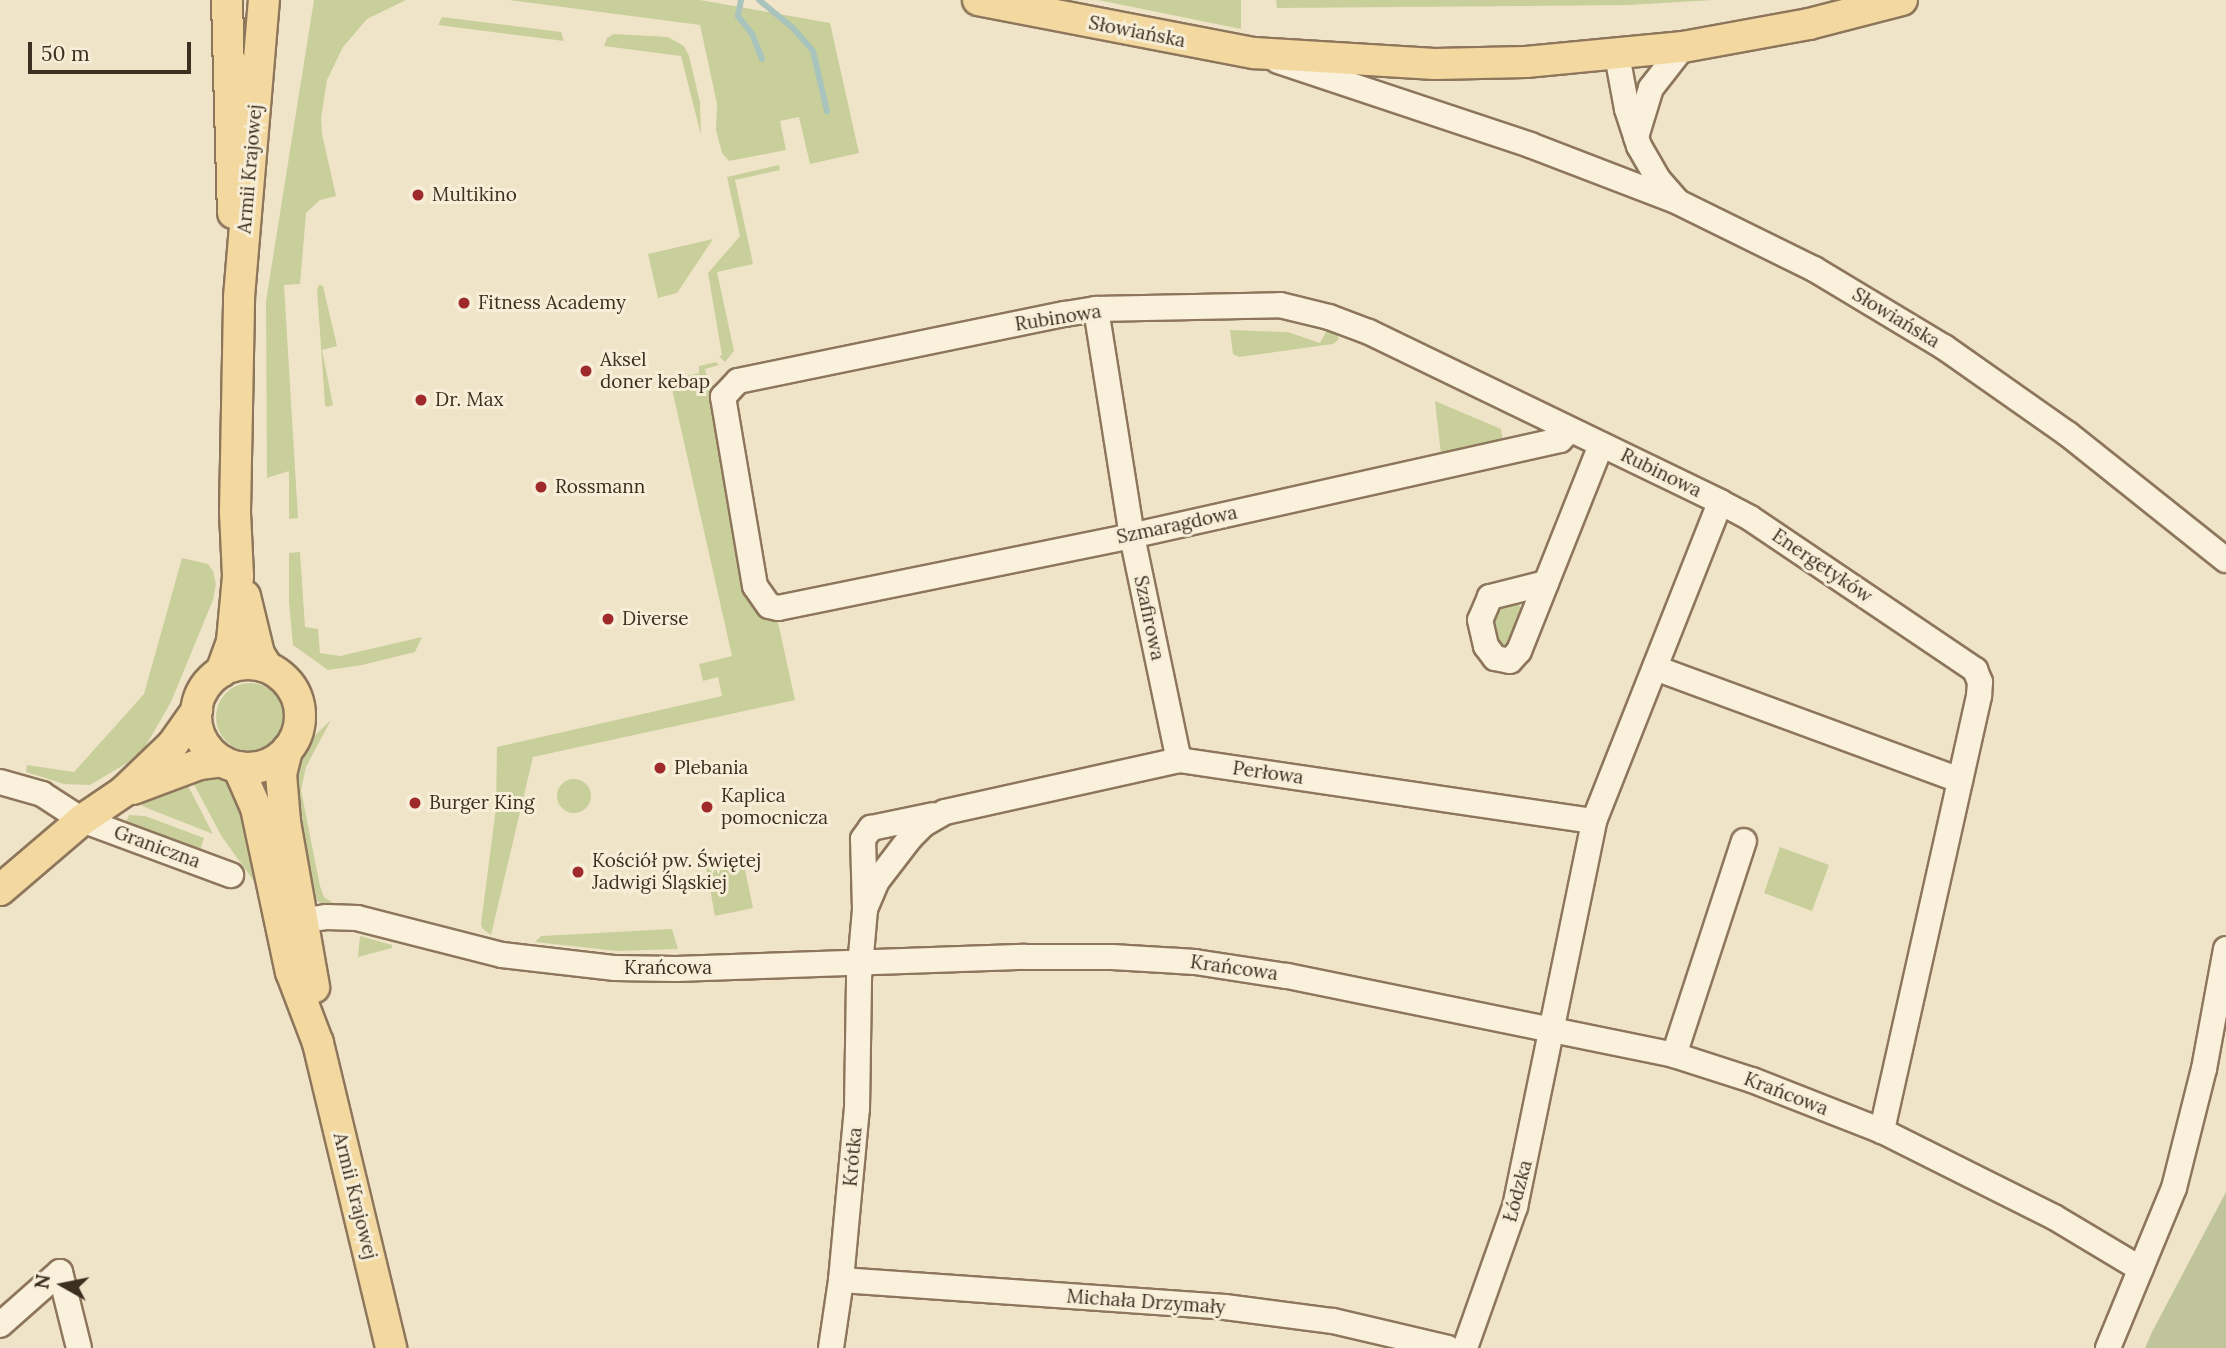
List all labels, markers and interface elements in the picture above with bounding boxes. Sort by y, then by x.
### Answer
street label: Słowiańska [1087,11,1187,53]
scale bar [32,28,194,72]
text: 50 m [41,40,90,67]
street label: Armii Krajowej [233,103,267,235]
place label: Multikino [432,184,517,206]
marker: Multikino [410,187,426,203]
street label: Słowiańska [1848,283,1944,353]
place label: Fitness Academy [478,292,626,314]
marker: Fitness Academy [456,295,472,311]
street label: Rubinowa [1013,300,1103,336]
place label: Aksel doner kebap [600,349,710,393]
marker: Aksel doner kebap [578,363,594,379]
place label: Dr. Max [435,389,504,411]
marker: Dr. Max [413,392,429,408]
street label: Rubinowa [1617,444,1705,502]
place label: Rossmann [555,476,645,498]
marker: Rossmann [533,479,549,495]
street label: Szmaragdowa [1115,501,1239,549]
street label: Energetyków [1768,524,1876,608]
street label: Szafirowa [1129,574,1169,662]
place label: Diverse [622,608,689,630]
marker: Diverse [600,611,616,627]
place label: Plebania [674,757,748,779]
street label: Perłowa [1231,757,1305,789]
marker: Plebania [652,760,668,776]
place label: Kaplica pomocnicza [721,785,828,829]
place label: Burger King [429,792,534,814]
marker: Burger King [407,795,423,811]
marker: Kaplica pomocnicza [699,799,715,815]
street label: Graniczna [111,821,203,873]
place label: Kościół pw. Świętej Jadwigi Śląskiej [592,850,761,894]
marker: Kościół pw. Świętej Jadwigi Śląskiej [570,864,586,880]
street label: Krańcowa [1189,951,1279,985]
street label: Krańcowa [624,957,712,979]
street label: Krańcowa [1741,1068,1831,1120]
street label: Krótka [839,1126,867,1188]
street label: Armii Krajowej [328,1130,382,1262]
street label: Łódzka [1499,1158,1537,1224]
north arrow [28,1250,98,1320]
text: N [29,1273,55,1291]
street label: Michała Drzymały [1066,1285,1226,1319]

